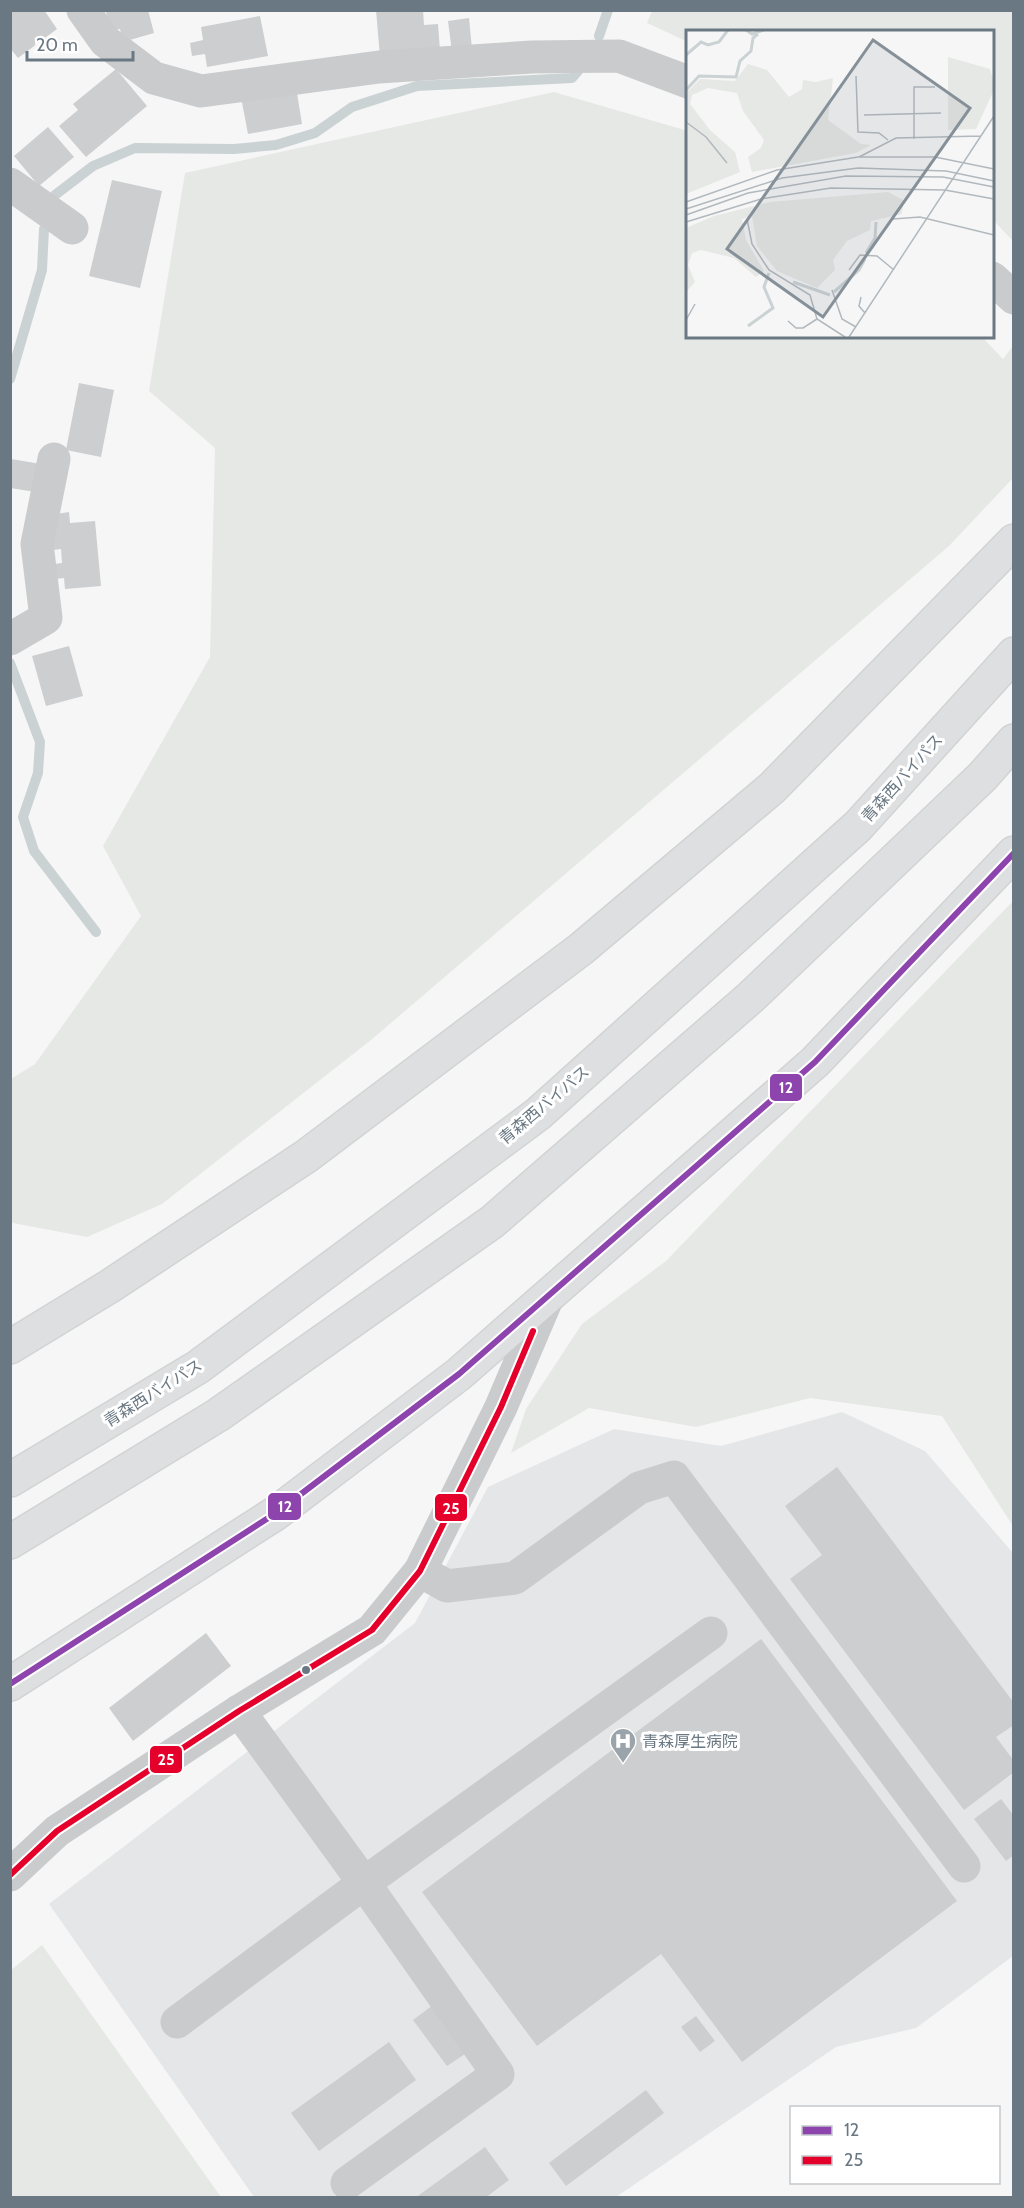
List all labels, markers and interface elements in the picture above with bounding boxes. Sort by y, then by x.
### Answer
scale bar [27,24,134,62]
inset map [686,30,994,338]
text: 20 m [36,34,78,56]
street label: 青森西バイパス [858,730,946,826]
street label: 青森西バイパス [495,1062,593,1148]
line badge: 12 [769,1073,803,1102]
text: 12 [779,1078,793,1097]
street label: 青森西バイパス [101,1355,205,1431]
line badge: 12 [267,1492,302,1521]
line badge: 25 [434,1493,468,1522]
text: 12 [278,1497,292,1516]
text: 25 [442,1499,460,1518]
unlabelled marker [300,1664,312,1676]
hospital icon: 青森厚生病院 [608,1726,638,1764]
place label: 青森厚生病院 [642,1732,738,1751]
line badge: 25 [149,1745,183,1774]
text: 25 [157,1750,175,1769]
legend [790,2106,1000,2184]
text: 12 [844,2119,859,2141]
text: 25 [844,2149,863,2171]

